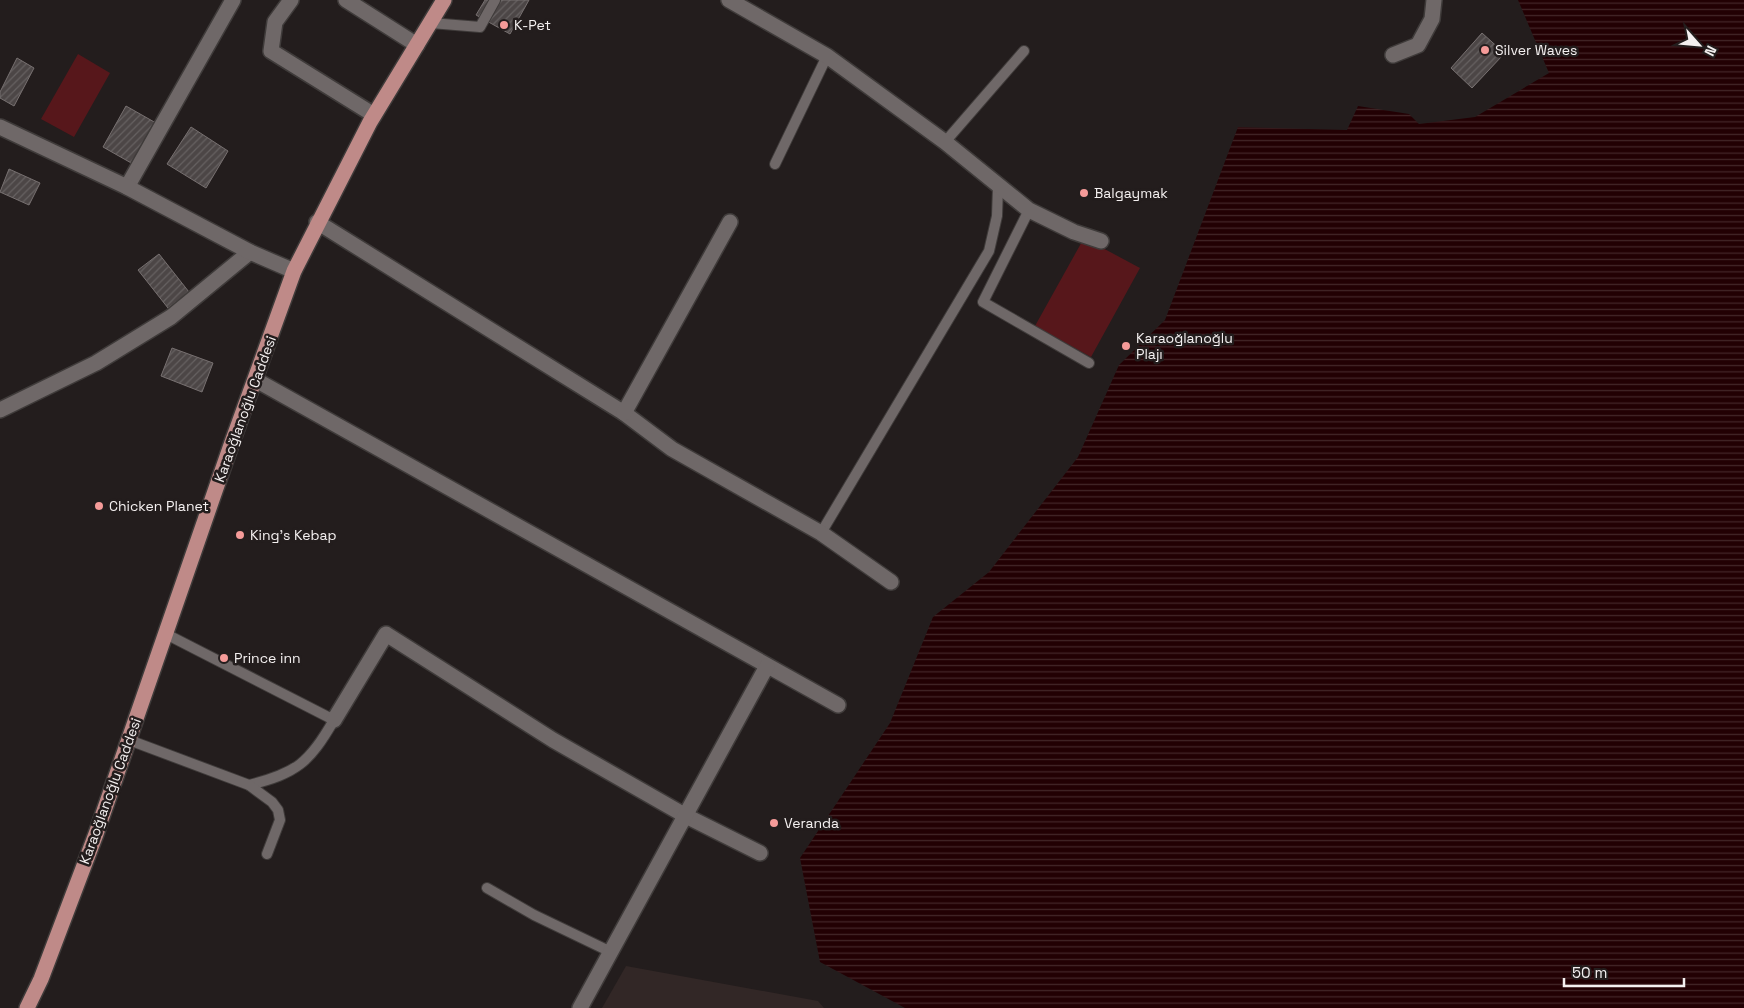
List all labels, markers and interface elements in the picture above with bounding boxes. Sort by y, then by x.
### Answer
place label: K-Pet [514,16,551,34]
marker: K-Pet [498,19,510,31]
north arrow [1674,20,1724,70]
place label: Silver Waves [1495,41,1577,59]
text: N [1700,43,1721,59]
marker: Silver Waves [1479,44,1491,56]
place label: Balgaymak [1094,184,1168,202]
marker: Balgaymak [1078,187,1090,199]
place label: Karaoğlanoğlu Plajı [1136,329,1233,363]
street label: Karaoğlanoğlu Caddesi [210,333,280,485]
marker: Karaoğlanoğlu Plajı [1120,340,1132,352]
place label: Chicken Planet [109,497,209,515]
marker: Chicken Planet [93,500,105,512]
place label: King's Kebap [250,526,337,544]
marker: King's Kebap [234,529,246,541]
place label: Prince inn [234,649,301,667]
marker: Prince inn [218,652,230,664]
street label: Karaoğlanoğlu Caddesi [75,715,145,867]
place label: Veranda [784,814,839,832]
marker: Veranda [768,817,780,829]
scale bar [1564,956,1684,988]
text: 50 m [1572,963,1607,982]

